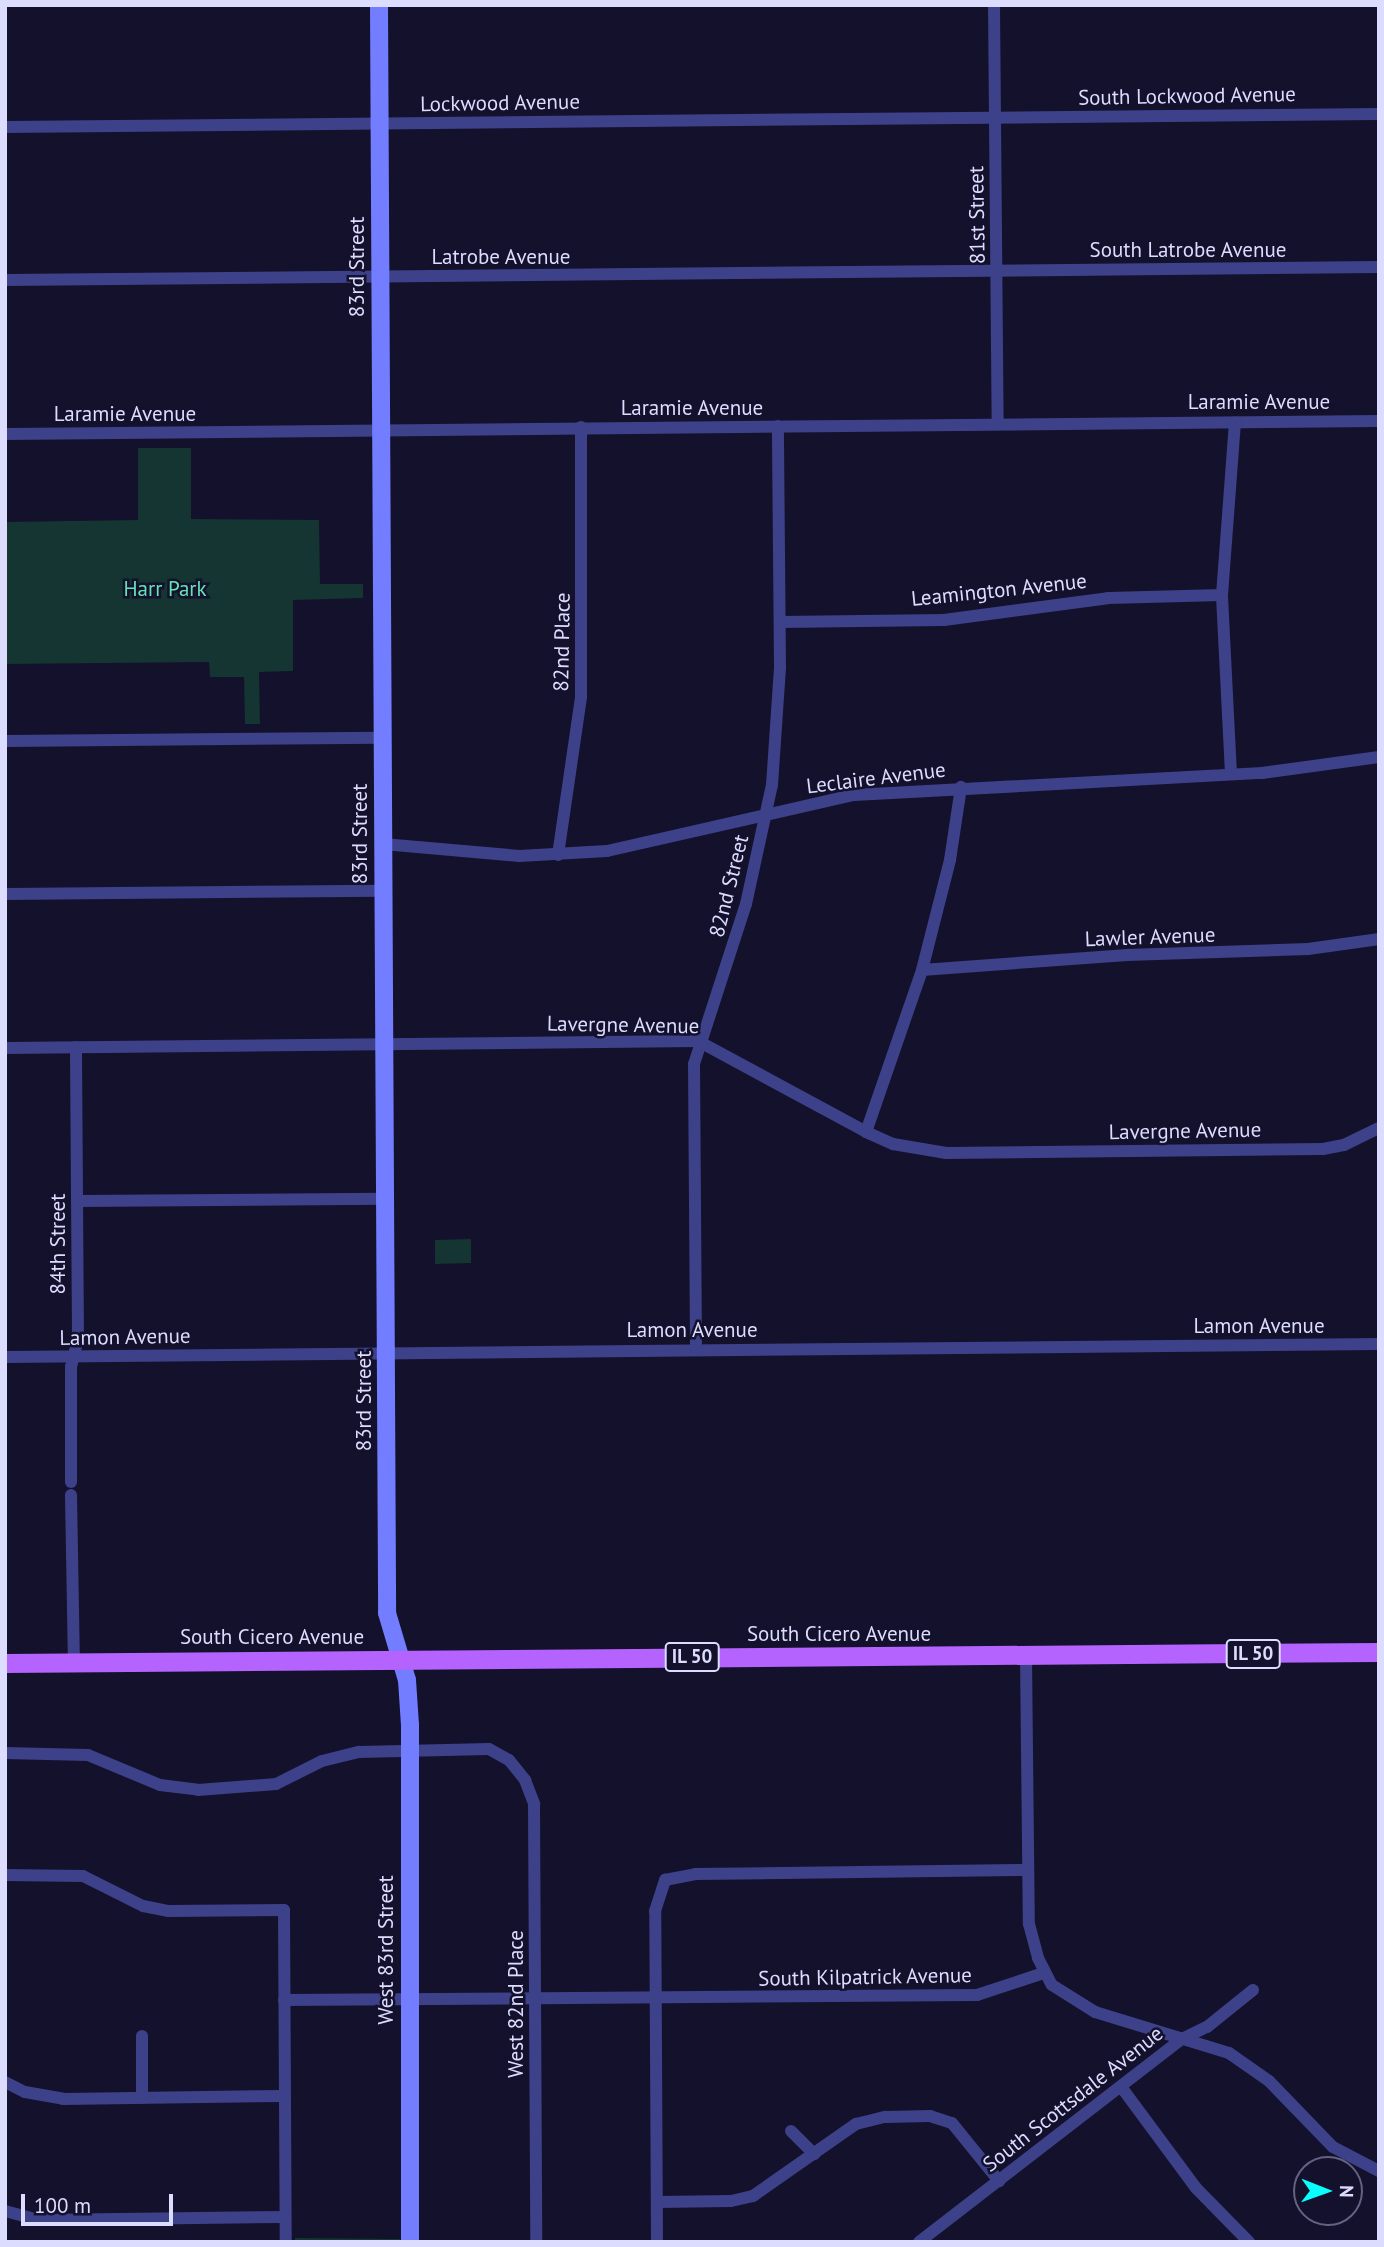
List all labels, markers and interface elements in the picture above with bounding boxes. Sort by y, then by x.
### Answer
street label: South Lockwood Avenue [1078,81,1296,111]
street label: Lockwood Avenue [419,89,581,117]
street label: 81st Street [964,166,990,264]
street label: 83rd Street [344,217,370,317]
street label: South Latrobe Avenue [1089,237,1287,263]
street label: Latrobe Avenue [431,244,571,270]
street label: Laramie Avenue [1188,389,1330,415]
street label: Laramie Avenue [621,395,763,421]
street label: Laramie Avenue [54,401,196,427]
street label: Leamington Avenue [910,568,1088,612]
park label: Harr Park [123,576,207,602]
street label: 82nd Place [549,592,575,692]
street label: Leclaire Avenue [805,757,947,799]
street label: 83rd Street [347,784,373,884]
street label: 82nd Street [704,832,754,940]
street label: Lawler Avenue [1084,922,1216,952]
street label: Lavergne Avenue [546,1011,700,1039]
street label: Lavergne Avenue [1108,1117,1262,1145]
street label: 84th Street [45,1194,71,1294]
street label: Lamon Avenue [1193,1313,1325,1339]
street label: Lamon Avenue [626,1317,758,1343]
street label: Lamon Avenue [59,1323,191,1351]
street label: 83rd Street [351,1351,377,1451]
street label: South Cicero Avenue [747,1621,931,1647]
street label: South Cicero Avenue [180,1624,364,1650]
road number: IL 50 [1225,1638,1281,1670]
road number: IL 50 [664,1642,720,1672]
street label: West 83rd Street [373,1875,399,2025]
street label: West 82nd Place [503,1930,529,2078]
street label: South Kilpatrick Avenue [757,1963,973,1991]
street label: South Scottsdale Avenue [978,2021,1168,2177]
north arrow [1293,2156,1363,2226]
scale bar [24,2180,177,2224]
text: N [1335,2185,1359,2198]
text: 100 m [34,2192,91,2219]

